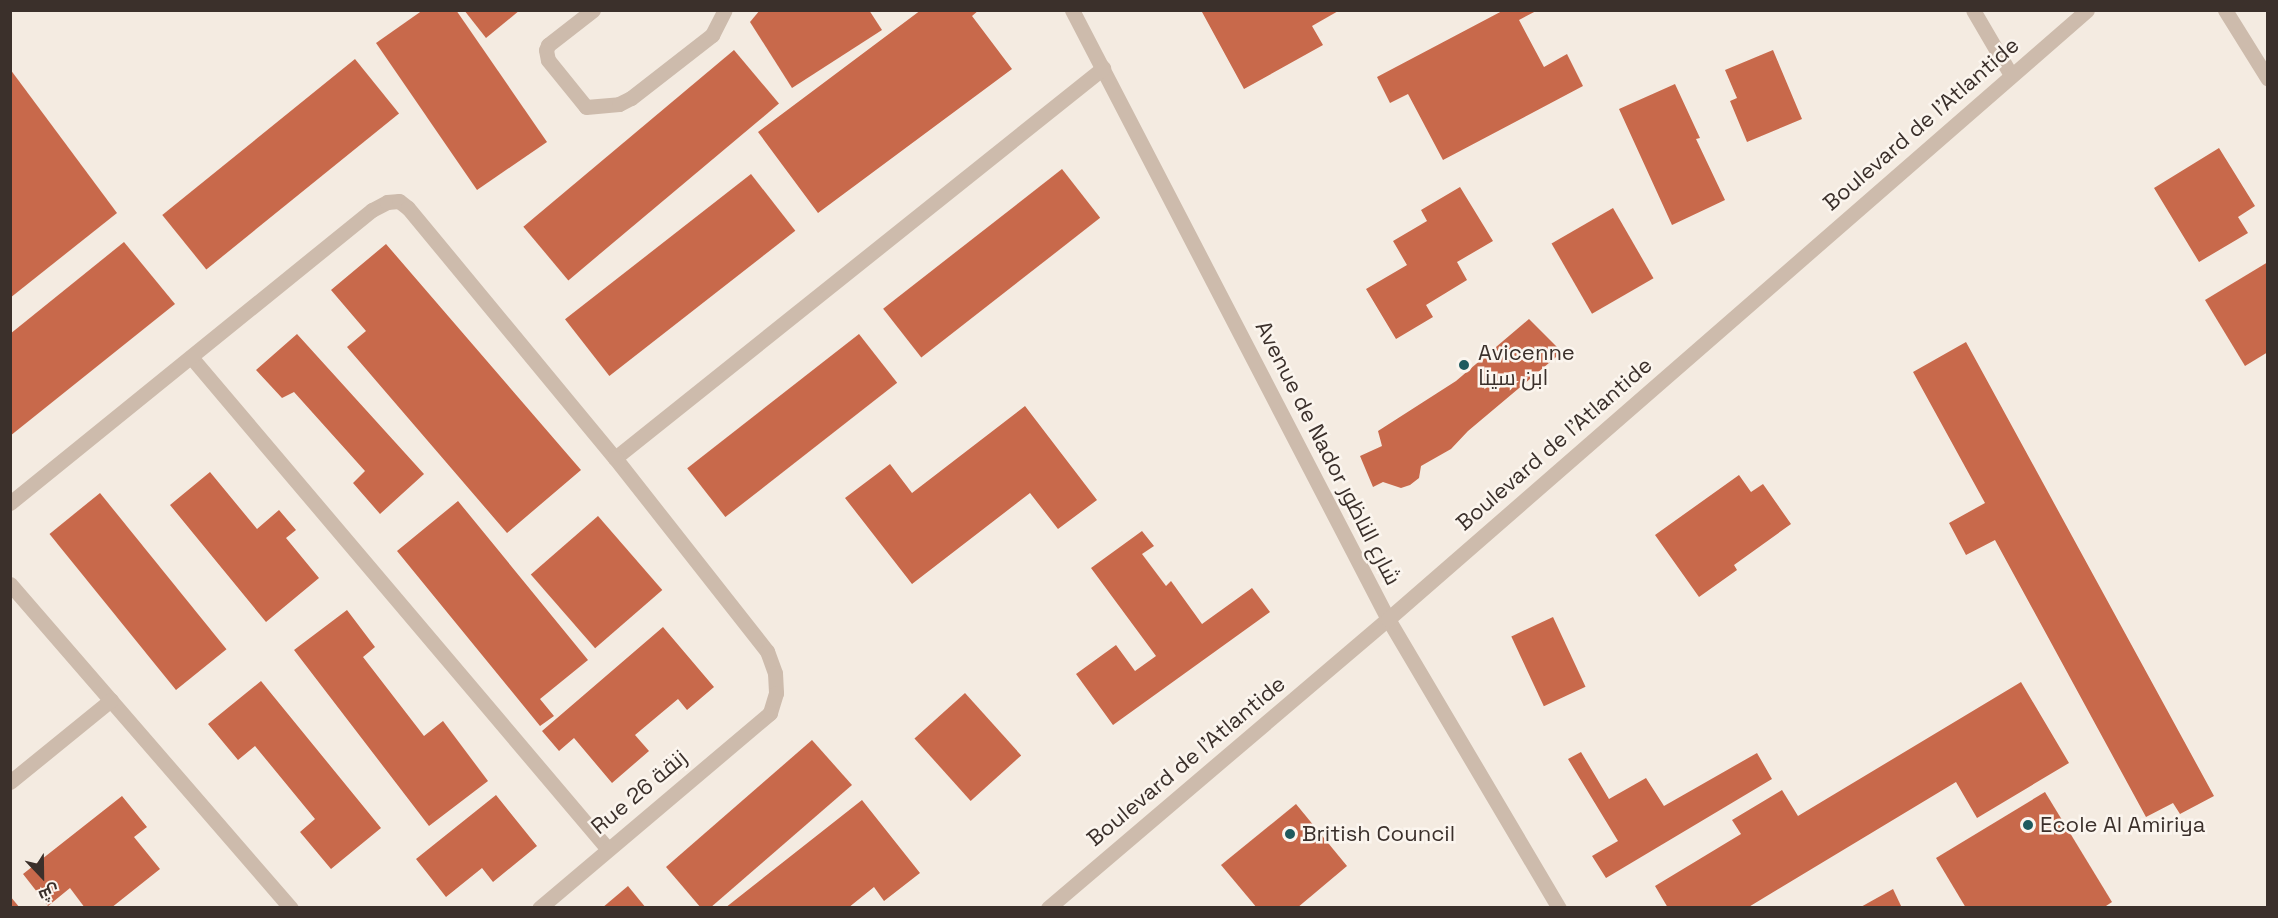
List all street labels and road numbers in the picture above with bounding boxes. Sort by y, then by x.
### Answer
street label: Boulevard de l'Atlantide [1818,32,2024,216]
street label: Avenue de Nador شارع الناظور [1250,317,1406,589]
street label: Boulevard de l'Atlantide [1451,352,1657,536]
street label: Boulevard de l'Atlantide [1081,670,1291,852]
street label: Rue 26 زنقة [586,744,692,840]

